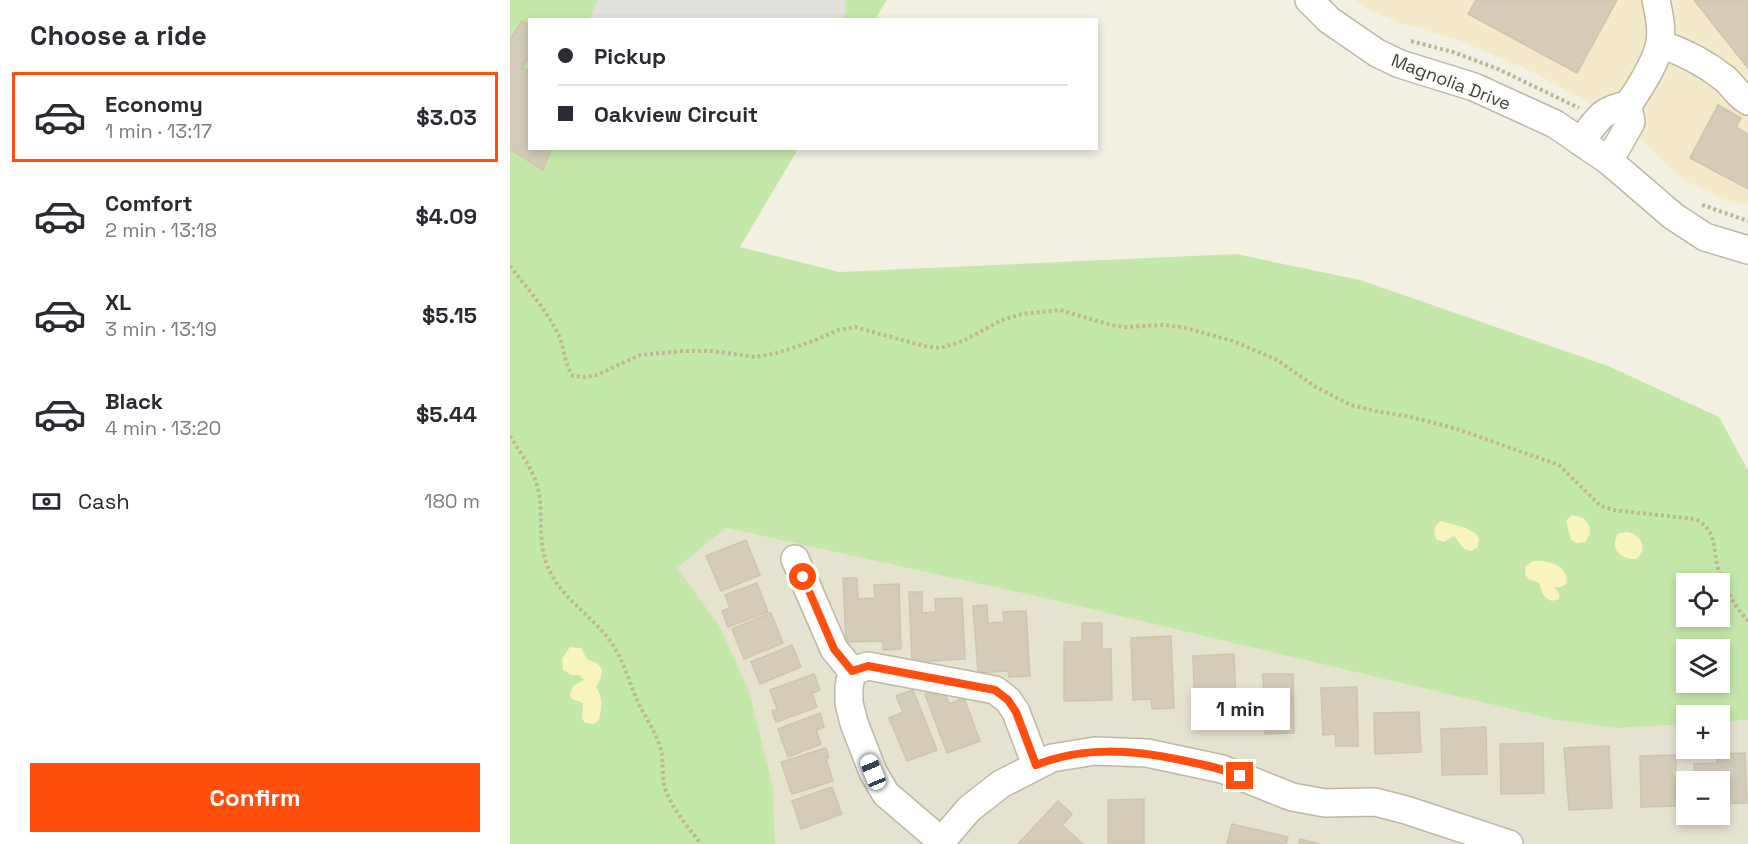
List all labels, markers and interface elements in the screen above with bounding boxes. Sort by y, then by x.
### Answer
text: Choose a ride [30,18,207,53]
text: Pickup [594,42,666,70]
street label: Magnolia Drive [1388,48,1514,115]
icon: car [33,90,87,144]
text: Economy [105,90,203,118]
text: Oakview Circuit [594,100,758,128]
text: $3.03 [416,103,477,131]
text: 1 min · 13:17 [105,118,212,144]
icon: car [33,189,87,243]
text: Comfort [105,189,193,217]
text: $4.09 [416,202,477,230]
text: 2 min · 13:18 [105,217,217,243]
icon: car [33,288,87,342]
text: XL [105,288,131,316]
text: $5.15 [422,301,477,329]
text: 3 min · 13:19 [105,316,217,342]
icon: car [33,387,87,441]
text: Black [105,387,163,415]
text: $5.44 [416,400,477,428]
text: 4 min · 13:20 [105,415,221,441]
icon: cash [30,485,63,518]
text: Cash [78,487,130,515]
text: 180 m [424,488,480,514]
route start [789,563,816,590]
map controls [1676,573,1730,825]
button: locate [1676,573,1730,627]
button: layers [1676,639,1730,693]
callout: 1 min [1190,689,1290,731]
text: 1 min [1216,696,1265,722]
button: + [1676,705,1730,759]
car [858,752,888,792]
route end [1226,762,1253,789]
button: Confirm [30,763,480,832]
button: − [1676,771,1730,825]

